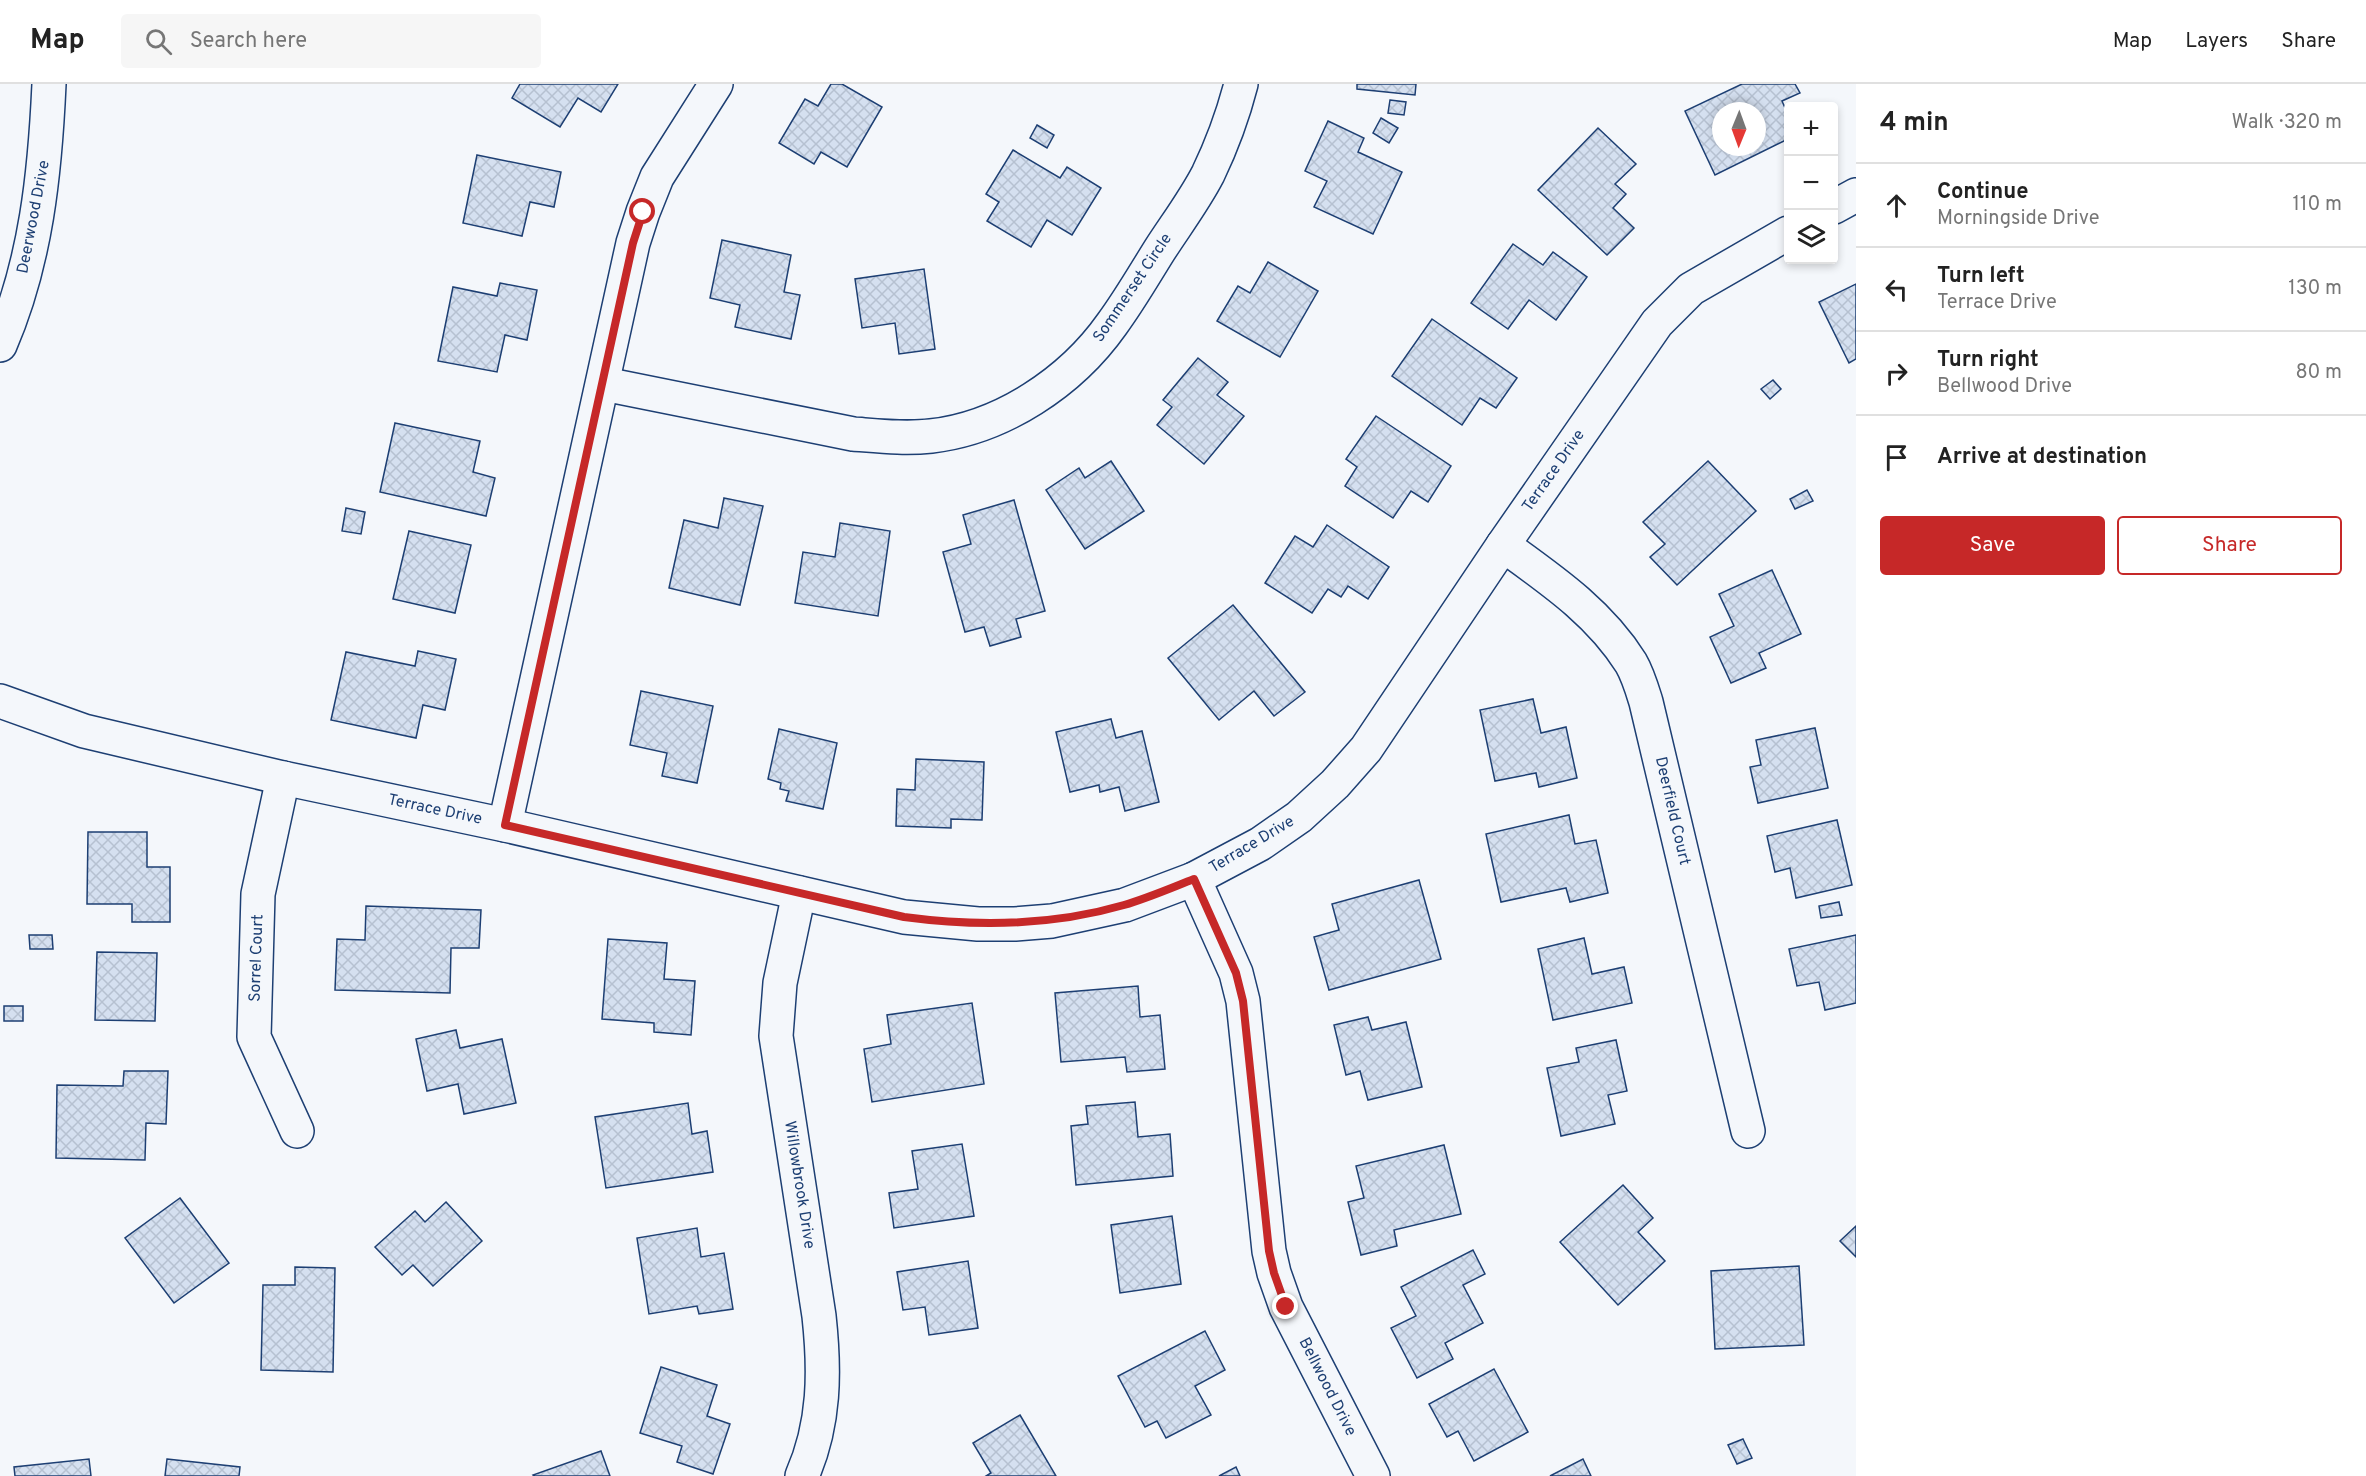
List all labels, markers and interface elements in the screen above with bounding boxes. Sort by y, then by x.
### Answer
search box [121,14,541,68]
text: Map [30,23,85,59]
icon: search [142,25,175,58]
text: Search here [190,28,307,55]
text: Map [2113,28,2152,55]
text: Layers [2185,28,2248,55]
text: Share [2281,28,2336,55]
north arrow [1712,102,1766,156]
map controls [1784,102,1838,264]
button: + [1784,102,1838,156]
text: 4 min [1880,107,1949,140]
text: Walk · 320 m [2232,110,2342,136]
button: − [1784,156,1838,210]
street label: Deerwood Drive [13,159,55,275]
text: Continue [1937,179,2028,206]
icon: ahead [1880,189,1913,222]
text: 110 m [2293,192,2342,218]
route start [629,198,655,224]
text: Morningside Drive [1937,206,2100,232]
button: layers [1784,210,1838,264]
street label: Sommerset Circle [1089,230,1177,346]
text: Turn left [1937,263,2025,290]
icon: left [1880,273,1913,306]
text: 130 m [2288,276,2342,302]
text: Terrace Drive [1937,290,2057,316]
text: Turn right [1937,347,2039,374]
icon: right [1880,357,1913,390]
text: 80 m [2296,360,2342,386]
text: Bellwood Drive [1937,374,2072,400]
street label: Terrace Drive [1518,426,1590,516]
icon: arrive [1880,441,1913,474]
text: Arrive at destination [1937,444,2147,471]
button: Save [1880,516,2105,575]
button: Share [2117,516,2342,575]
street label: Deerfield Court [1650,755,1694,867]
street label: Terrace Drive [386,790,484,830]
street label: Terrace Drive [1206,812,1298,878]
street label: Sorrel Court [245,914,269,1002]
street label: Willowbrook Drive [779,1120,819,1250]
route end [1272,1293,1298,1319]
street label: Bellwood Drive [1294,1334,1360,1440]

